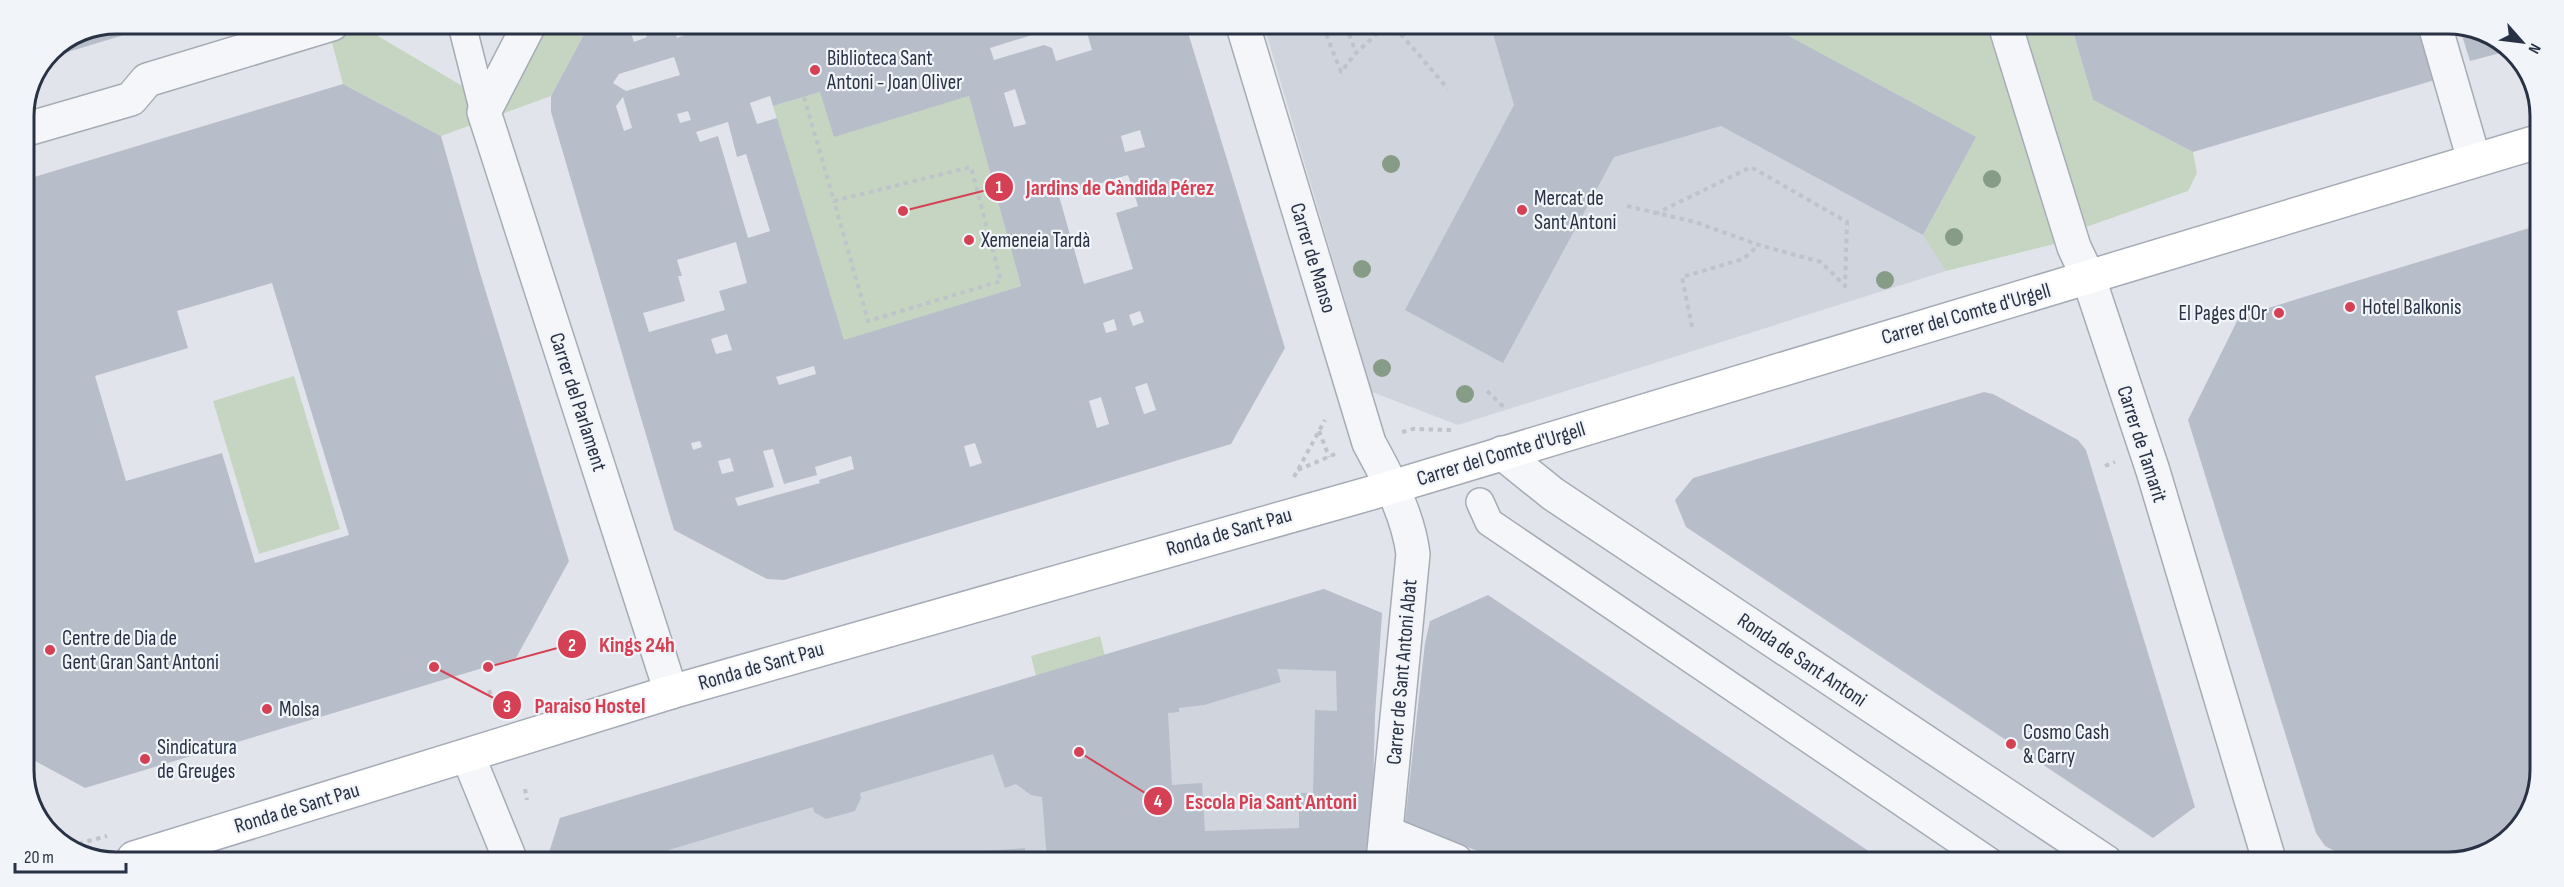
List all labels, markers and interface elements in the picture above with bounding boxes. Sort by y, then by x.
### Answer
north arrow [2492,12,2552,72]
text: N [2524,40,2544,57]
place label: Biblioteca Sant Antoni - Joan Oliver [826,46,962,95]
marker: Biblioteca Sant Antoni - Joan Oliver [808,63,822,77]
callout: Jardins de Càndida Pérez [984,167,1226,207]
text: Jardins de Càndida Pérez [1025,175,1215,202]
text: 1 [995,177,1003,198]
place label: Mercat de Sant Antoni [1534,186,1616,235]
street label: Carrer de Manso [1284,200,1342,316]
marker: Mercat de Sant Antoni [1515,203,1529,217]
place label: Xemeneia Tardà [980,228,1090,253]
marker: Xemeneia Tardà [962,233,976,247]
street label: Carrer del Comte d'Urgell [1879,278,2053,350]
place label: Hotel Balkonis [2362,295,2462,320]
marker: Hotel Balkonis [2343,300,2357,314]
place label: El Pages d'Or [2178,301,2267,326]
marker: El Pages d'Or [2272,306,2286,320]
street label: Carrer del Parlament [544,330,612,474]
street label: Carrer de Tamarit [2111,383,2173,505]
street label: Carrer del Comte d'Urgell [1414,417,1588,491]
street label: Ronda de Sant Pau [1163,502,1295,562]
street label: Carrer de Sant Antoni Abat [1381,578,1423,766]
street label: Ronda de Sant Antoni [1733,608,1871,712]
callout: Kings 24h [557,624,687,664]
place label: Centre de Dia de Gent Gran Sant Antoni [62,626,219,675]
text: Kings 24h [599,632,675,659]
text: 2 [568,635,576,656]
street label: Ronda de Sant Pau [695,636,827,696]
marker: Centre de Dia de Gent Gran Sant Antoni [43,643,57,657]
callout: Paraiso Hostel [492,685,657,725]
text: Paraiso Hostel [535,693,645,720]
text: 3 [503,696,511,717]
place label: Molsa [279,697,320,722]
marker: Molsa [260,702,274,716]
place label: Cosmo Cash & Carry [2023,720,2109,769]
place label: Sindicatura de Greuges [157,735,237,784]
marker: Cosmo Cash & Carry [2004,737,2018,751]
marker: Sindicatura de Greuges [138,752,152,766]
street label: Ronda de Sant Pau [232,777,362,839]
callout: Escola Pia Sant Antoni [1143,781,1369,821]
text: Escola Pia Sant Antoni [1185,789,1357,816]
text: 4 [1154,791,1163,812]
scale bar [15,836,126,874]
text: 20 m [24,847,54,868]

